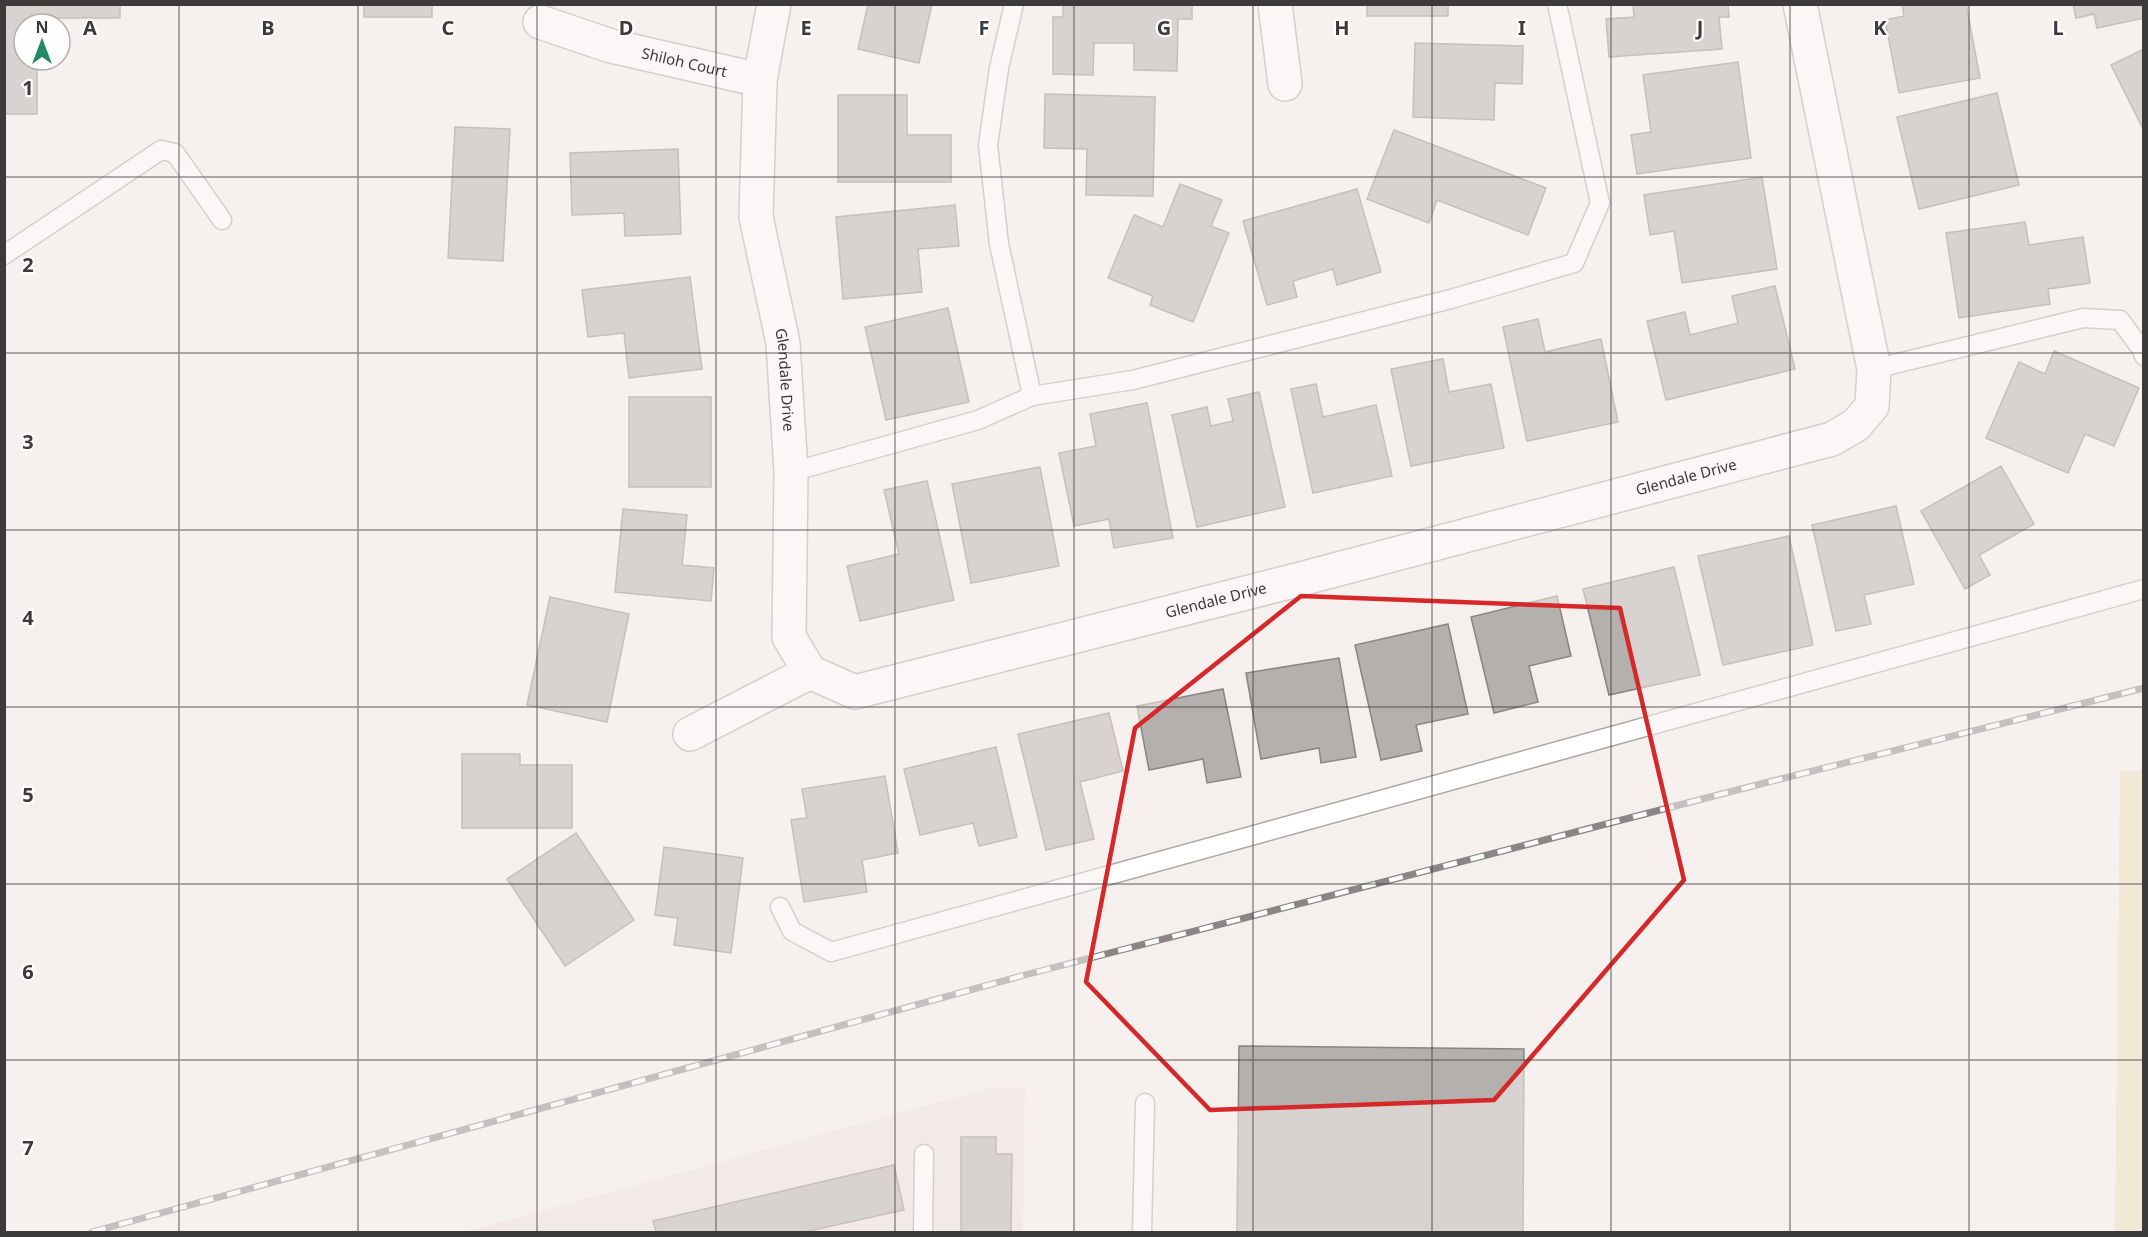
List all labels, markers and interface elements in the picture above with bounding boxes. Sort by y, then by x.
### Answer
north arrow [12,12,72,72]
text: A [83,14,97,41]
text: B [261,14,275,41]
text: C [442,14,455,41]
text: D [619,14,633,41]
text: E [800,14,812,41]
text: F [979,14,989,41]
text: G [1157,14,1171,41]
text: H [1334,14,1350,41]
text: I [1518,14,1526,41]
text: J [1695,14,1703,41]
text: K [1873,14,1887,41]
text: L [2052,14,2064,41]
text: N [35,16,49,38]
street label: Shiloh Court [640,42,730,81]
text: 1 [22,74,34,101]
text: 2 [22,251,34,278]
street label: Glendale Drive [771,326,799,432]
text: 3 [22,428,34,455]
street label: Glendale Drive [1633,454,1739,499]
street label: Glendale Drive [1163,577,1268,622]
text: 4 [22,604,34,631]
text: 5 [22,781,34,808]
text: 6 [22,958,34,985]
text: 7 [22,1134,34,1161]

